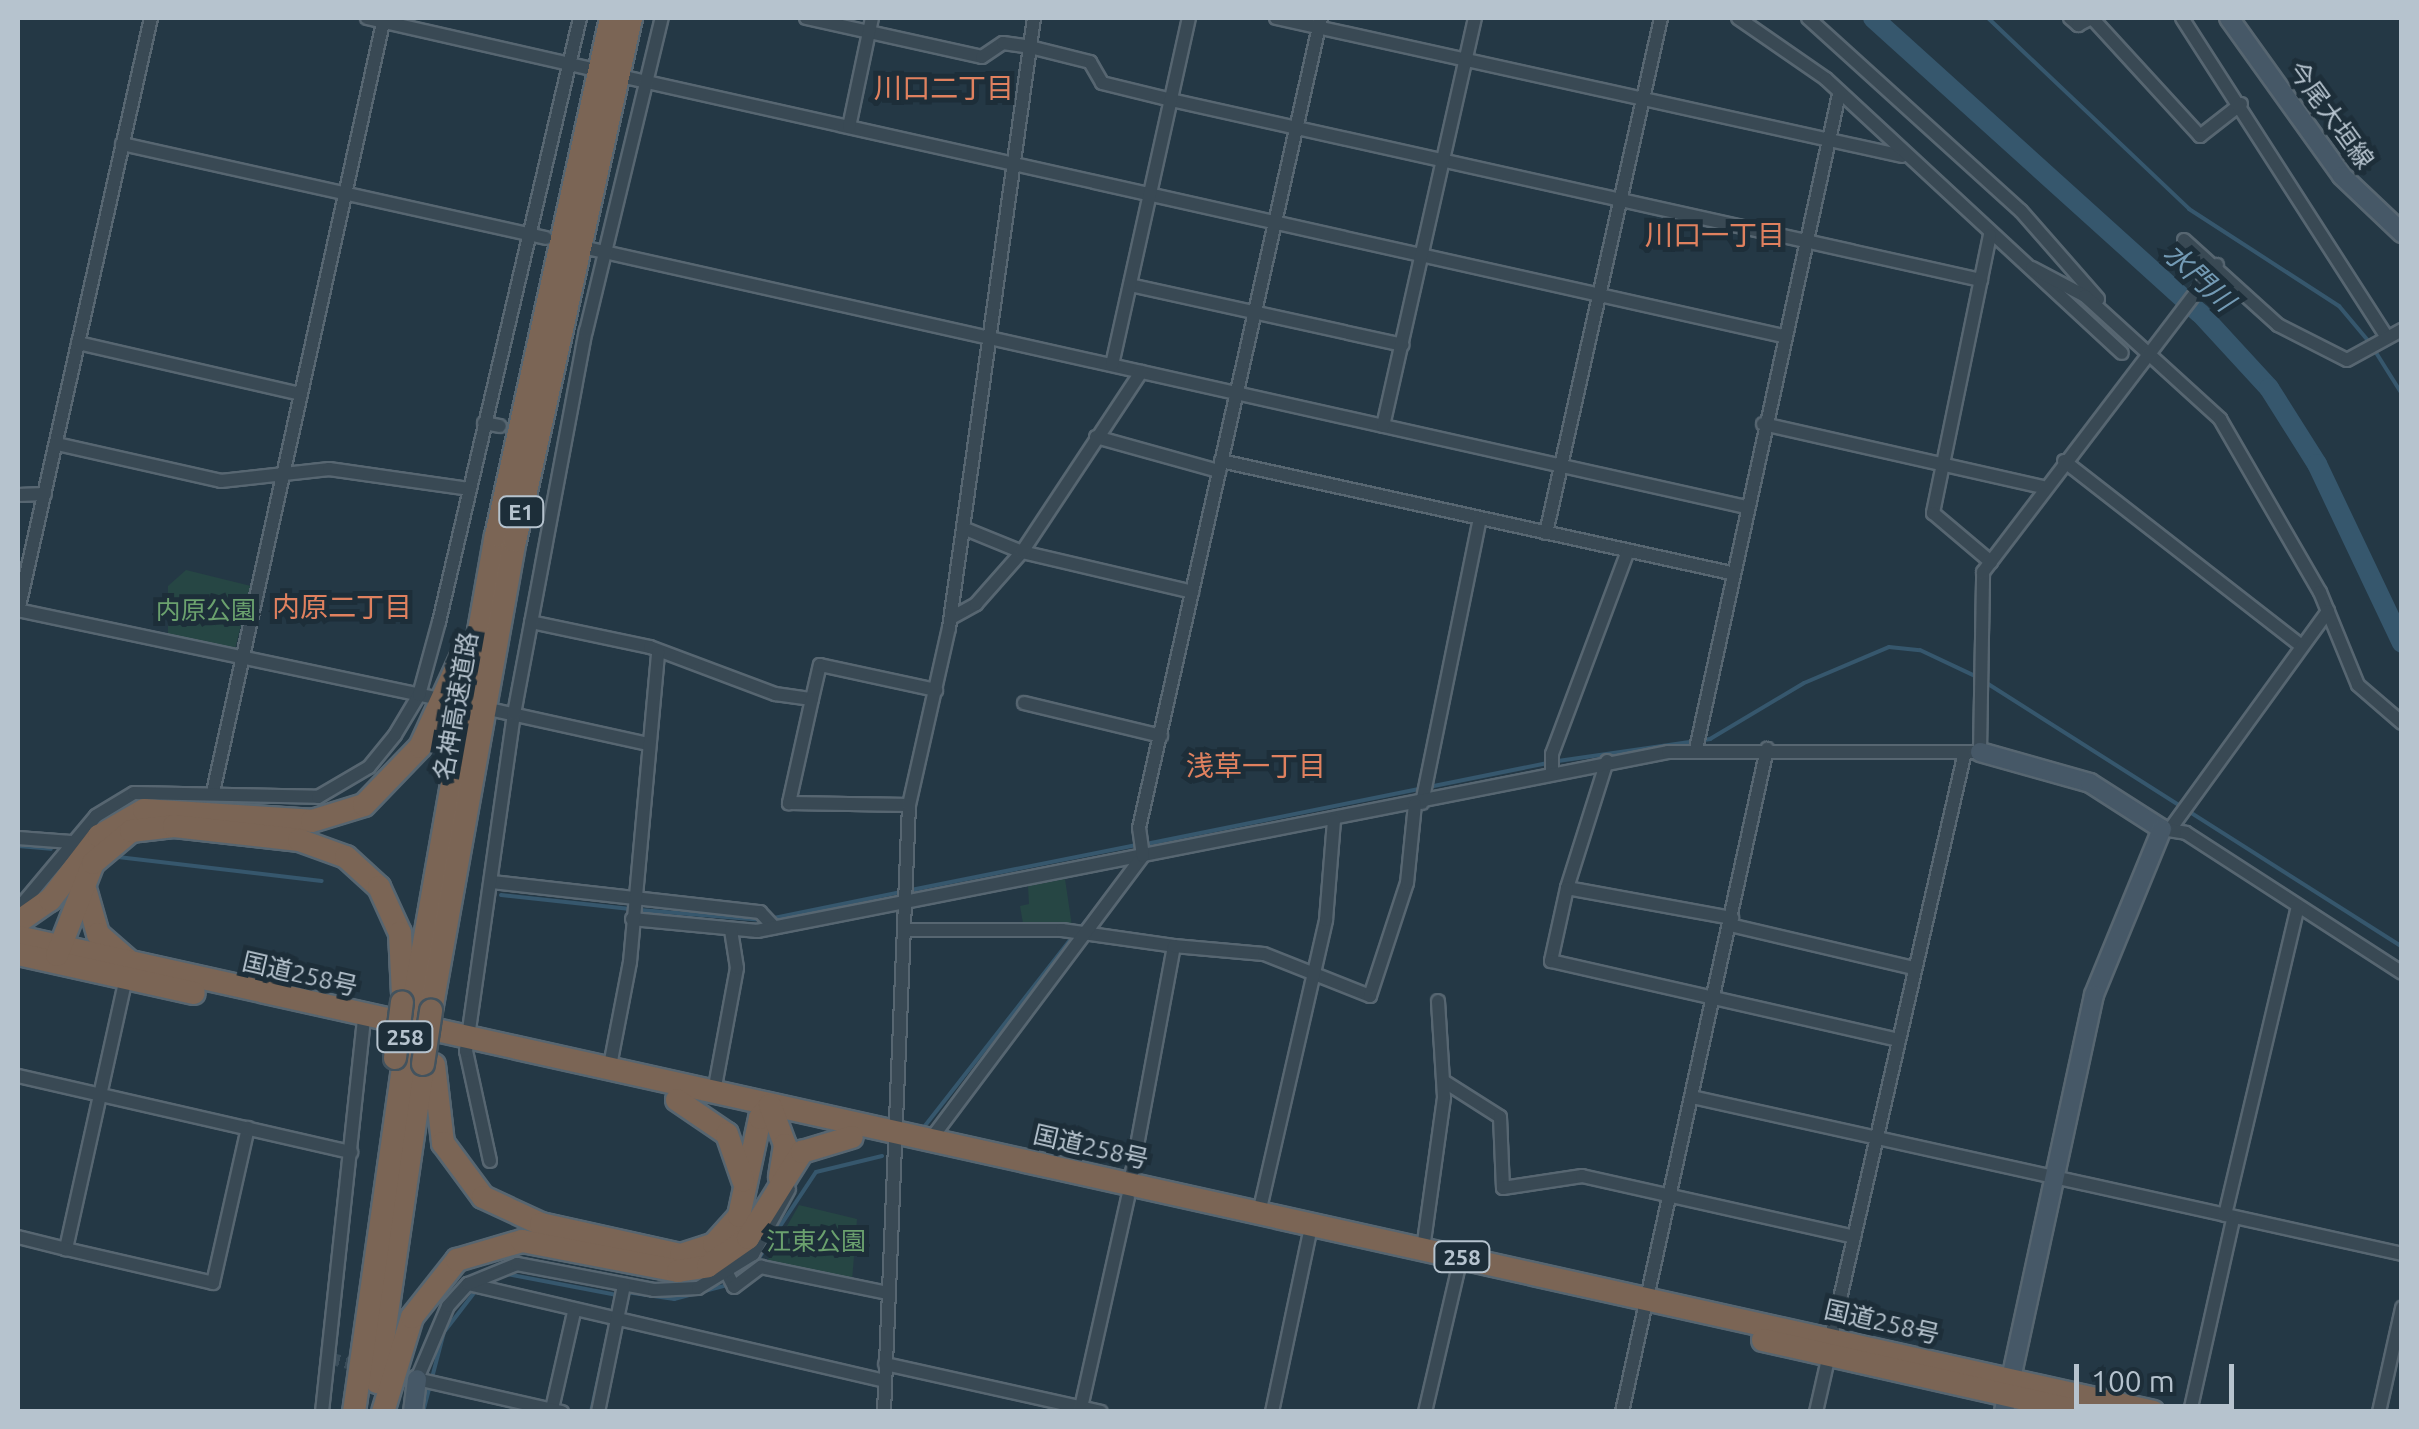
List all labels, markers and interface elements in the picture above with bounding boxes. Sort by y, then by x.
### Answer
street label: 今尾大垣線 [2282,56,2380,174]
district label: 川口二丁目 [874,71,1014,105]
district label: 川口一丁目 [1645,218,1785,252]
water label: 水門川 [2157,236,2241,318]
road number: E1 [496,495,546,529]
district label: 内原二丁目 [272,590,412,624]
park label: 内原公園 [156,595,256,625]
street label: 名神高速道路 [428,630,484,782]
district label: 浅草一丁目 [1186,749,1326,783]
street label: 国道258号 [239,946,361,1002]
road number: 258 [375,1020,435,1054]
street label: 国道258号 [1030,1119,1152,1175]
park label: 江東公園 [766,1226,866,1256]
road number: 258 [1432,1240,1492,1274]
street label: 国道258号 [1821,1294,1943,1350]
scale bar [2079,1344,2239,1406]
text: 100 m [2091,1364,2175,1398]

